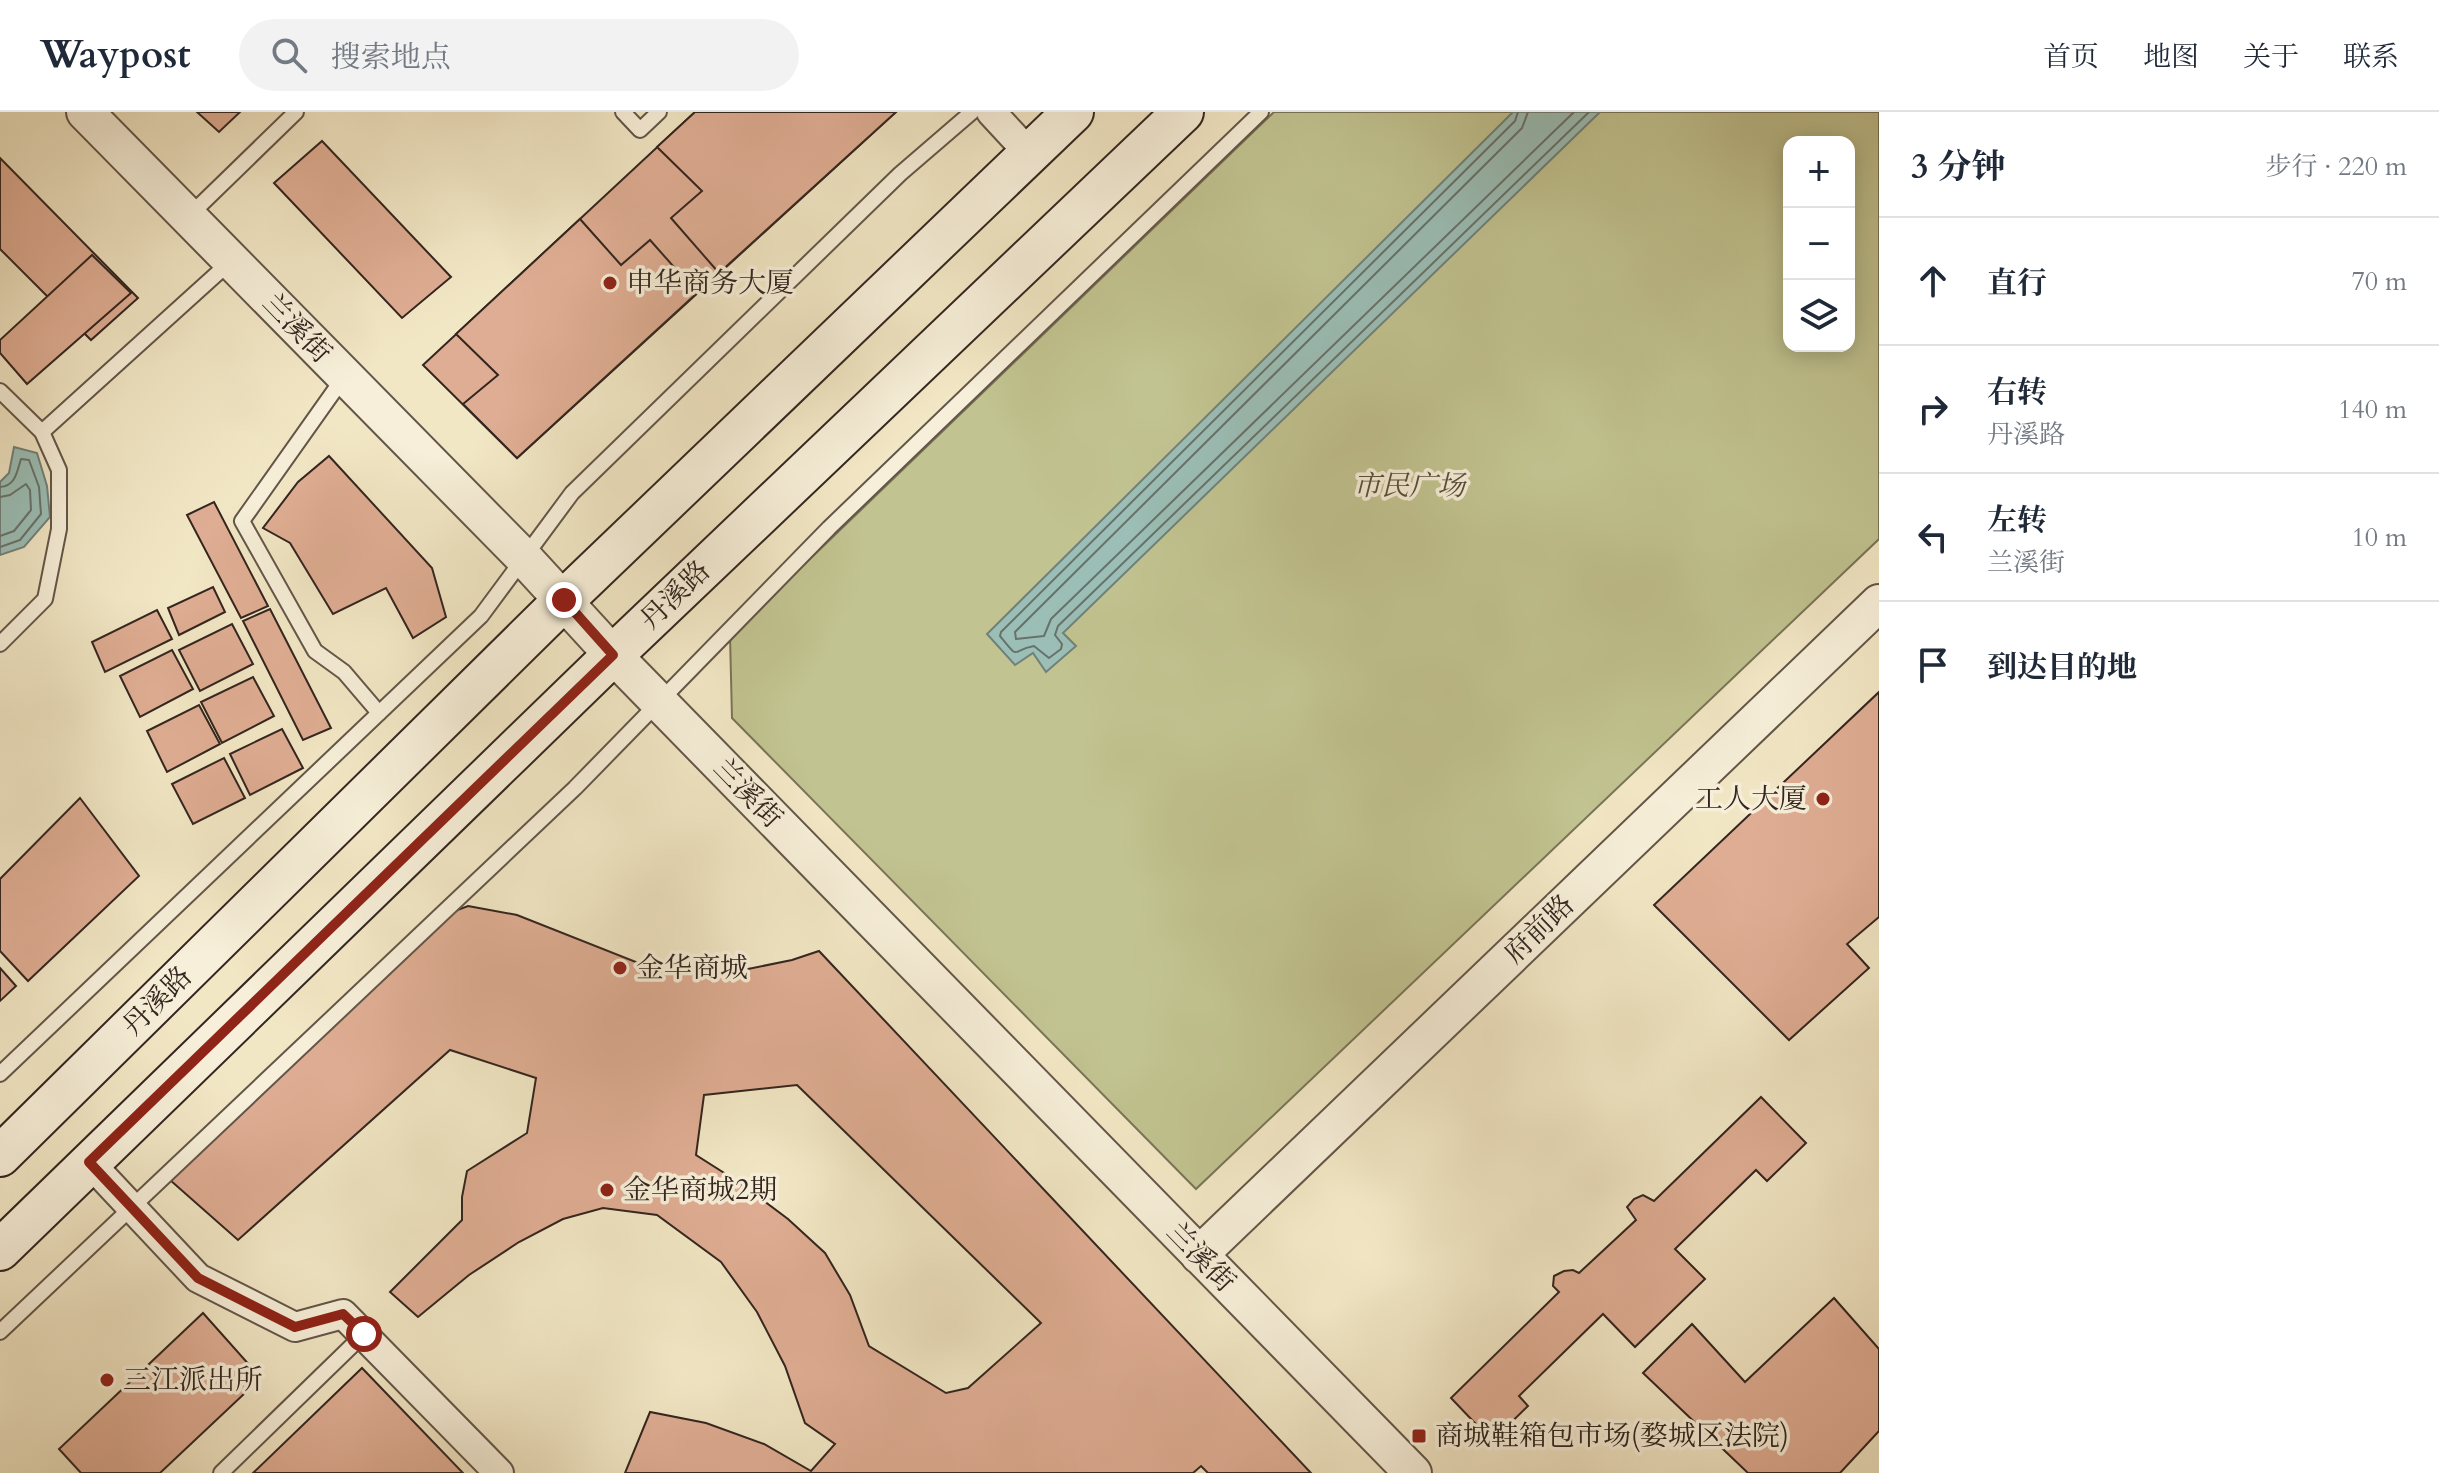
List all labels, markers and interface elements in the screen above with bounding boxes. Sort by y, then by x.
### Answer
search box [239,19,799,91]
text: Waypost [40,29,191,81]
icon: search [267,33,311,77]
text: 搜索地点 [331,37,451,78]
text: 首页 [2043,38,2099,76]
text: 地图 [2143,38,2199,76]
text: 关于 [2243,38,2299,76]
text: 联系 [2343,38,2399,76]
map controls [1783,136,1855,352]
button: + [1783,136,1855,208]
text: 3 分钟 [1911,144,2006,190]
text: 步行 · 220 m [2266,149,2407,184]
button: − [1783,208,1855,280]
icon: ahead [1911,259,1955,303]
text: 直行 [1987,263,2047,304]
place label: 申华商务大厦 [626,264,794,302]
text: 70 m [2351,264,2407,299]
marker: 申华商务大厦 [601,274,619,292]
button: layers [1783,280,1855,352]
street label: 兰溪街 [254,285,340,371]
text: 右转 [1987,372,2047,413]
icon: right [1911,387,1955,431]
text: 140 m [2338,392,2407,427]
text: 丹溪路 [1987,417,2065,452]
park label: 市民广场 [1353,467,1467,505]
text: 左转 [1987,500,2047,541]
icon: left [1911,515,1955,559]
text: 10 m [2351,520,2407,555]
text: 兰溪街 [1987,545,2065,580]
street label: 丹溪路 [632,552,718,638]
route end [546,582,582,618]
icon: arrive [1911,643,1955,687]
text: 到达目的地 [1987,647,2137,688]
street label: 兰溪街 [705,750,791,836]
place label: 工人大厦 [1695,780,1807,818]
marker: 工人大厦 [1814,790,1832,808]
street label: 府前路 [1496,886,1582,972]
place label: 金华商城 [636,949,748,987]
street label: 丹溪路 [114,958,200,1044]
marker: 金华商城 [611,959,629,977]
place label: 金华商城2期 [623,1171,777,1209]
marker: 金华商城2期 [598,1181,616,1199]
street label: 兰溪街 [1158,1214,1244,1300]
route start [346,1316,382,1352]
place label: 三江派出所 [123,1361,263,1399]
marker: 三江派出所 [98,1371,116,1389]
place label: 商城鞋箱包市场(婺城区法院) [1435,1417,1789,1455]
marker: 商城鞋箱包市场(婺城区法院) [1410,1427,1428,1445]

